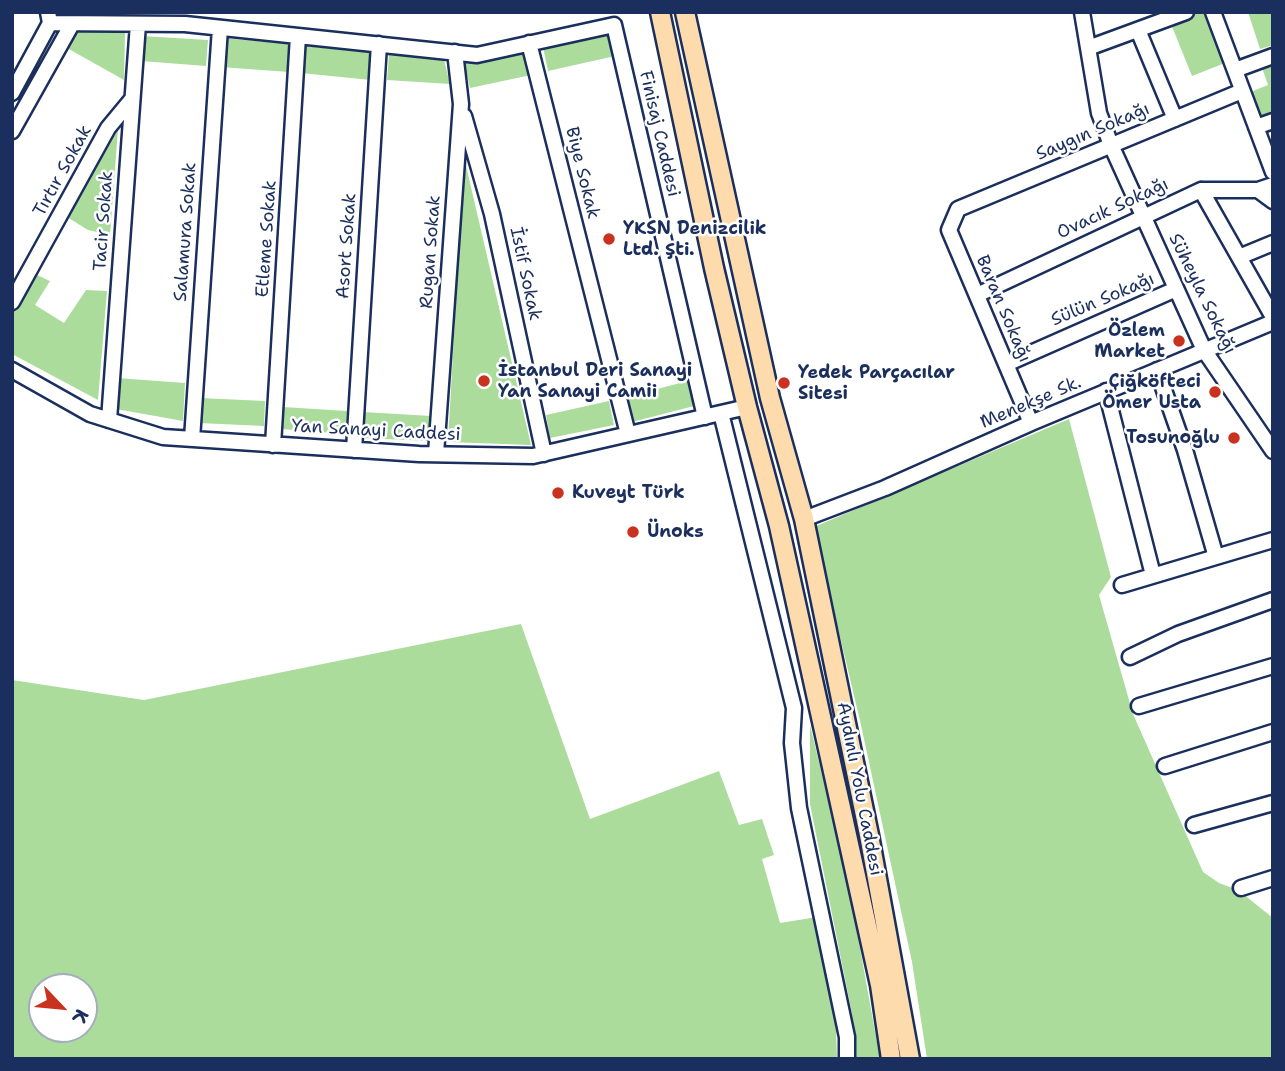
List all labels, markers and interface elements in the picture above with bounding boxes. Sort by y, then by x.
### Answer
street label: Finisaj Caddesi [634,69,684,199]
street label: Saygın Sokağı [1033,98,1153,166]
street label: Tırtır Sokak [29,122,97,220]
street label: Biye Sokak [560,125,604,221]
street label: Salamura Sokak [170,162,202,302]
street label: Tacir Sokak [90,170,118,272]
street label: Ovacık Sokağı [1054,174,1172,244]
street label: Etleme Sokak [252,180,282,298]
street label: Asort Sokak [333,192,361,300]
street label: Rugan Sokak [416,195,446,309]
place label: YKSN Denizcilik Ltd. Şti. [623,218,766,260]
street label: İstif Sokak [505,225,545,323]
street label: Süheyla Sokağı [1164,230,1240,358]
marker: YKSN Denizcilik Ltd. Şti. [601,231,617,247]
street label: Baran Sokağı [971,252,1035,366]
street label: Sülün Sokağı [1048,269,1158,331]
place label: Özlem Market [1094,320,1165,362]
marker: Özlem Market [1171,333,1187,349]
place label: İstanbul Deri Sanayi Yan Sanayi Camii [498,360,692,402]
place label: Yedek Parçacılar Sitesi [798,362,955,404]
place label: Çiğköfteci Ömer Usta [1102,371,1201,414]
street label: Menekşe Sk. [977,372,1085,434]
marker: İstanbul Deri Sanayi Yan Sanayi Camii [476,373,492,389]
marker: Yedek Parçacılar Sitesi [776,375,792,391]
marker: Çiğköfteci Ömer Usta [1207,384,1223,400]
street label: Yan Sanayi Caddesi [291,416,461,446]
place label: Tosunoğlu [1126,427,1220,449]
marker: Tosunoğlu [1226,430,1242,446]
place label: Kuveyt Türk [572,482,685,504]
marker: Kuveyt Türk [550,485,566,501]
place label: Ünoks [647,521,704,543]
marker: Ünoks [625,524,641,540]
street label: Aydınlı Yolu Caddesi [832,700,886,878]
north arrow [28,973,98,1043]
text: K [66,1005,95,1028]

